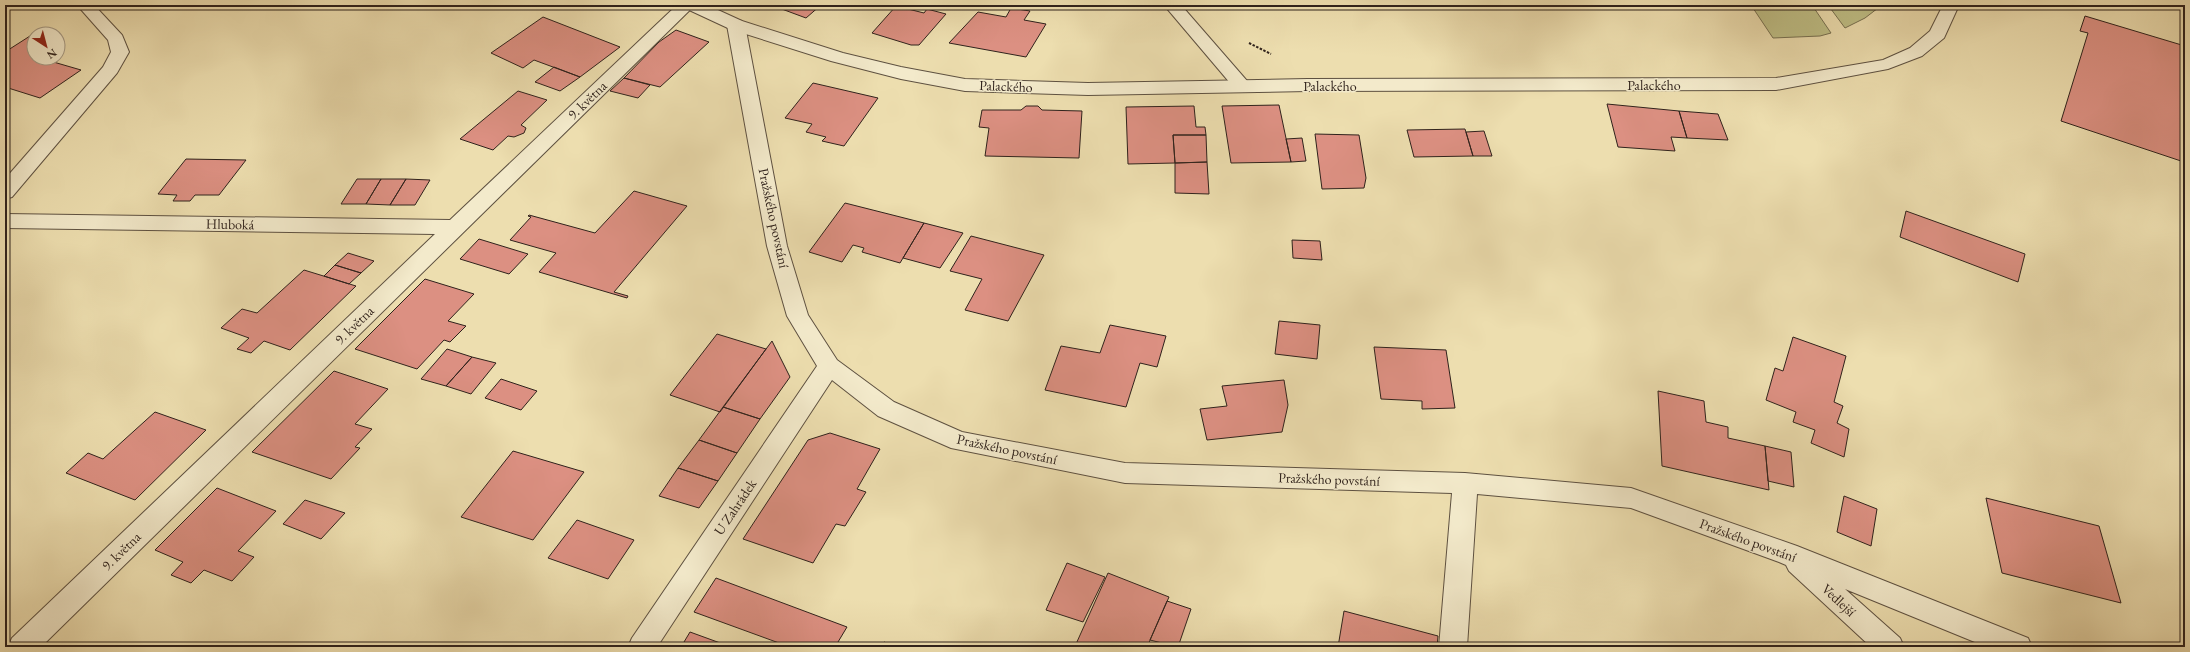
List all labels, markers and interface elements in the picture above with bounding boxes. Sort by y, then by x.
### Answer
north arrow [26,26,66,66]
text: N [44,46,60,62]
street label: Palackého [979,76,1033,96]
street label: Palackého [1627,76,1681,94]
street label: 9. května [564,77,611,123]
street label: Palackého [1303,77,1357,95]
street label: Pražského povstání [755,166,794,270]
street label: Hluboká [206,215,255,233]
street label: 9. května [331,302,378,348]
street label: Pražského povstání [955,430,1059,469]
street label: Pražského povstání [1278,468,1381,490]
street label: U Zahrádek [710,475,761,538]
street label: Pražského povstání [1697,514,1799,566]
street label: 9. května [98,528,145,574]
street label: Vedlejší [1818,580,1860,621]

